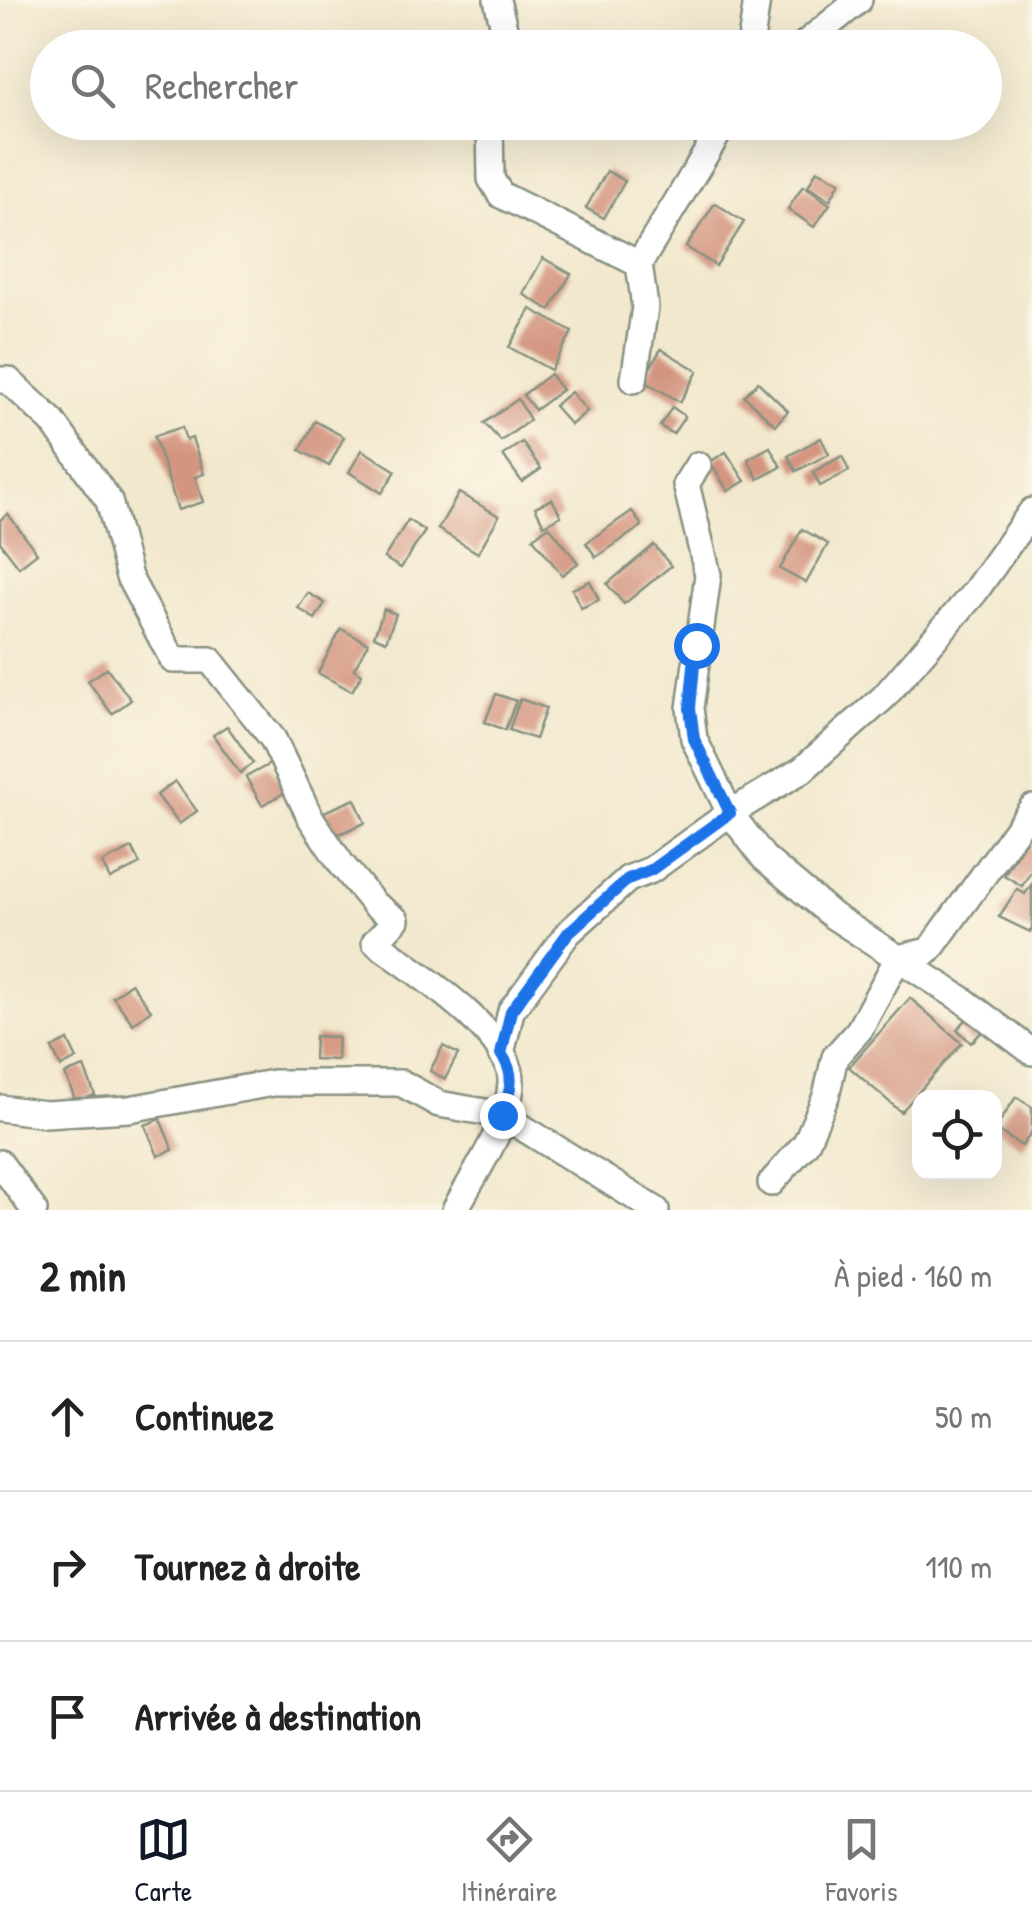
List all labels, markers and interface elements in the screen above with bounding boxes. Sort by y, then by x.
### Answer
search box [30,30,1002,140]
icon: search [65,58,120,113]
text: Rechercher [145,59,298,111]
route start [674,623,720,669]
map controls [912,1090,1002,1180]
button: locate [912,1090,1002,1180]
route end [480,1093,526,1139]
text: 2 min [40,1247,126,1304]
text: À pied · 160 m [834,1254,992,1297]
icon: ahead [40,1389,95,1444]
text: Continuez [135,1390,274,1442]
text: 50 m [935,1395,992,1438]
icon: right [40,1539,95,1594]
text: Tournez à droite [135,1540,360,1592]
text: 110 m [925,1545,992,1588]
icon: arrive [40,1689,95,1744]
text: Arrivée à destination [135,1690,421,1742]
tab: Carte [134,1812,192,1910]
tab: Itinéraire [461,1812,557,1910]
tab: Favoris [826,1812,898,1910]

